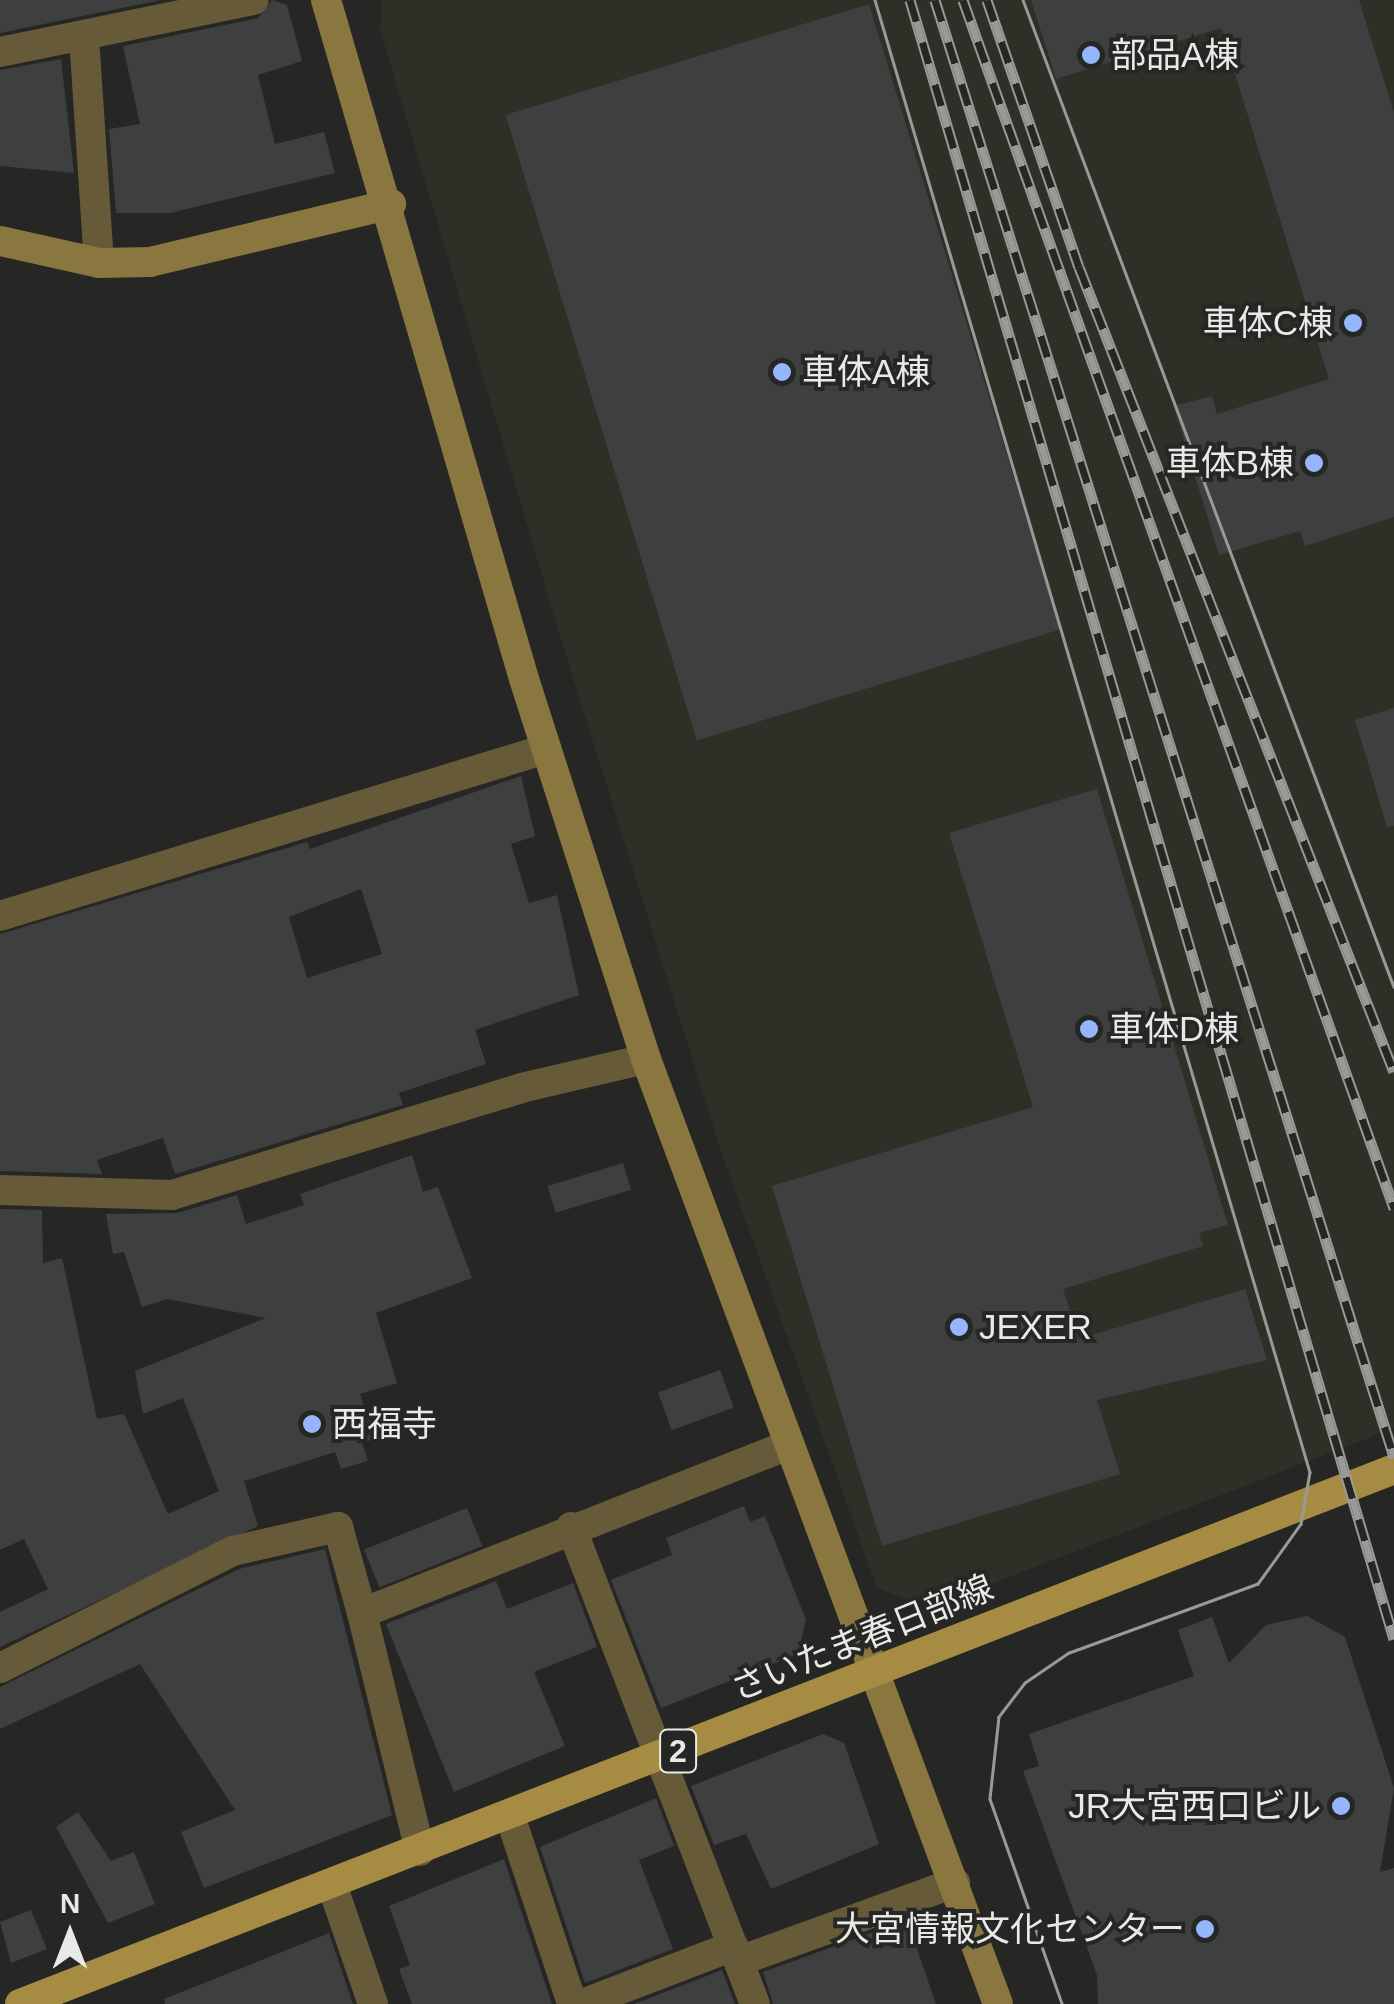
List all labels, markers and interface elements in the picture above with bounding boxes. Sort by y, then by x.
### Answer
place label: 部品A棟 [1111,34,1239,76]
marker: 部品A棟 [1080,44,1102,66]
place label: 車体C棟 [1203,302,1333,344]
marker: 車体C棟 [1342,312,1364,334]
place label: 車体A棟 [802,351,930,393]
marker: 車体A棟 [771,361,793,383]
place label: 車体B棟 [1166,442,1294,484]
marker: 車体B棟 [1303,452,1325,474]
place label: 車体D棟 [1109,1008,1239,1050]
marker: 車体D棟 [1078,1018,1100,1040]
place label: JEXER [979,1306,1092,1348]
marker: JEXER [948,1316,970,1338]
place label: 西福寺 [332,1403,437,1445]
marker: 西福寺 [301,1413,323,1435]
street label: さいたま春日部線 [724,1566,1000,1710]
road number: 2 [658,1724,698,1778]
place label: JR大宮西口ビル [1068,1785,1321,1827]
marker: JR大宮西口ビル [1330,1795,1352,1817]
north arrow [20,1884,120,1984]
text: N [60,1888,80,1919]
place label: 大宮情報文化センター [835,1908,1185,1950]
marker: 大宮情報文化センター [1194,1918,1216,1940]

